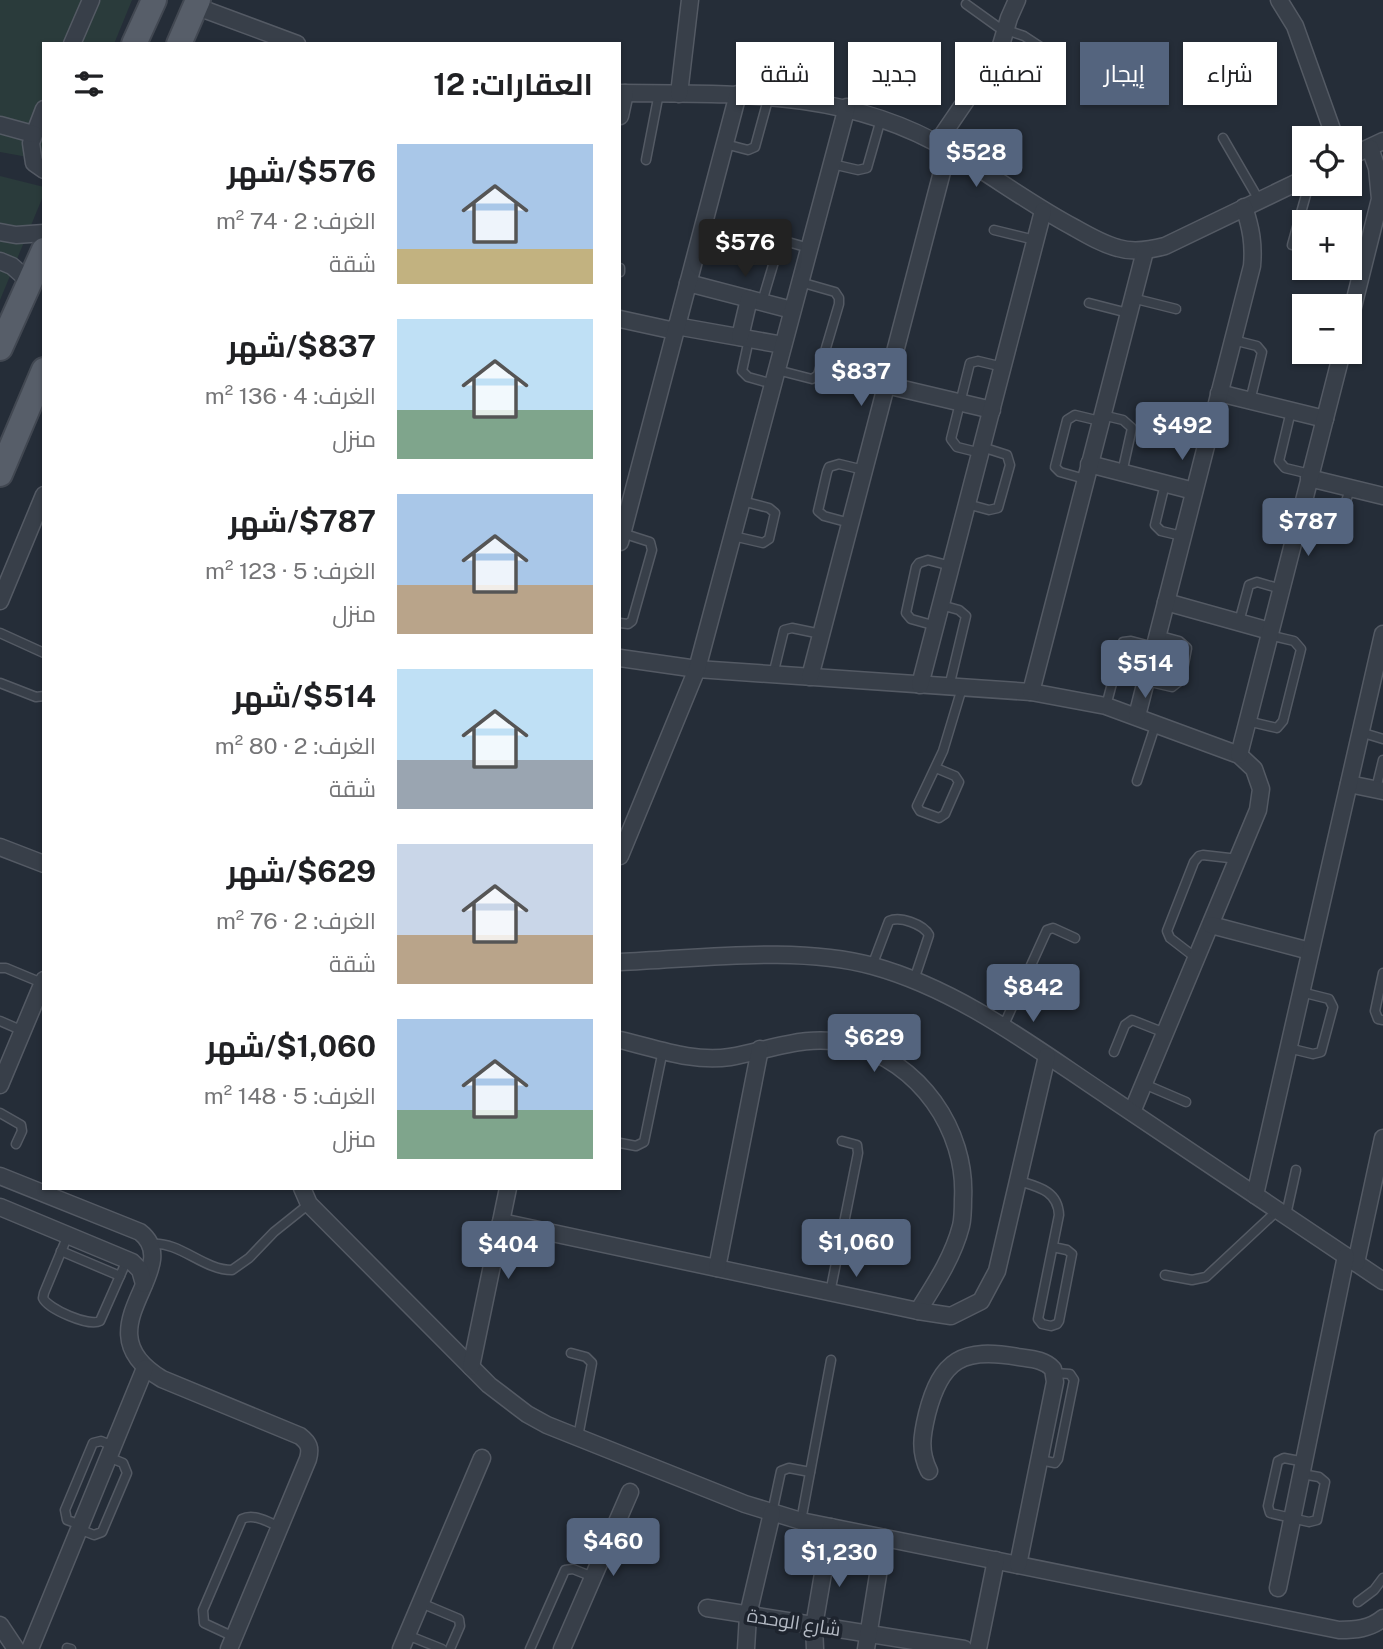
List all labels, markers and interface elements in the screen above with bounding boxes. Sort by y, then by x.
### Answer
chip: شقة [736,42,834,105]
chip: جديد [848,42,941,105]
chip: تصفية [955,42,1066,105]
chip: إيجار [1080,42,1169,105]
chip: شراء [1183,42,1277,105]
icon: filters [70,65,108,103]
text: العقارات: 12 [433,66,593,102]
map controls [1292,126,1362,364]
button: locate [1292,126,1362,196]
pin: $528 [935,130,1017,189]
text: $528 [945,138,1007,165]
text: $576/شهر [227,153,376,189]
icon: home [453,172,537,256]
text: الغرف: 2 · 74 m² [216,207,376,234]
button: + [1292,210,1362,280]
pin: $576 [704,219,786,279]
text: $576 [715,228,775,255]
text: شقة [329,250,376,277]
button: − [1292,294,1362,364]
text: $837/شهر [227,328,376,364]
icon: home [453,347,537,431]
pin: $837 [820,348,902,408]
text: $837 [831,357,891,384]
text: الغرف: 4 · 136 m² [205,382,376,409]
pin: $492 [1141,402,1223,462]
text: $492 [1152,411,1212,438]
text: منزل [332,425,376,452]
pin: $787 [1267,498,1349,558]
text: $787/شهر [229,503,376,539]
text: $787 [1278,507,1338,534]
icon: home [453,522,537,606]
text: الغرف: 5 · 123 m² [205,557,376,584]
text: منزل [332,600,376,627]
pin: $514 [1104,640,1186,700]
text: $514 [1117,649,1173,676]
text: $514/شهر [233,678,376,714]
icon: home [453,697,537,781]
text: الغرف: 2 · 80 m² [215,732,376,759]
text: شقة [329,775,376,802]
text: $629/شهر [227,853,376,889]
icon: home [453,872,537,956]
text: الغرف: 2 · 76 m² [216,907,376,934]
text: شقة [329,950,376,977]
pin: $842 [992,964,1074,1024]
text: $842 [1003,973,1063,1000]
pin: $629 [833,1014,915,1074]
text: $629 [844,1023,904,1050]
text: $1,060/شهر [206,1028,376,1064]
icon: home [453,1047,537,1131]
text: الغرف: 5 · 148 m² [204,1082,376,1109]
text: منزل [332,1125,376,1152]
pin: $1,060 [799,1220,913,1279]
pin: $404 [467,1222,549,1281]
text: $1,060 [818,1228,894,1255]
text: $404 [478,1230,538,1257]
pin: $460 [572,1518,654,1578]
text: $460 [583,1527,643,1554]
pin: $1,230 [782,1530,896,1589]
text: $1,230 [801,1538,877,1565]
street label: شارع الوحدة [745,1604,842,1643]

